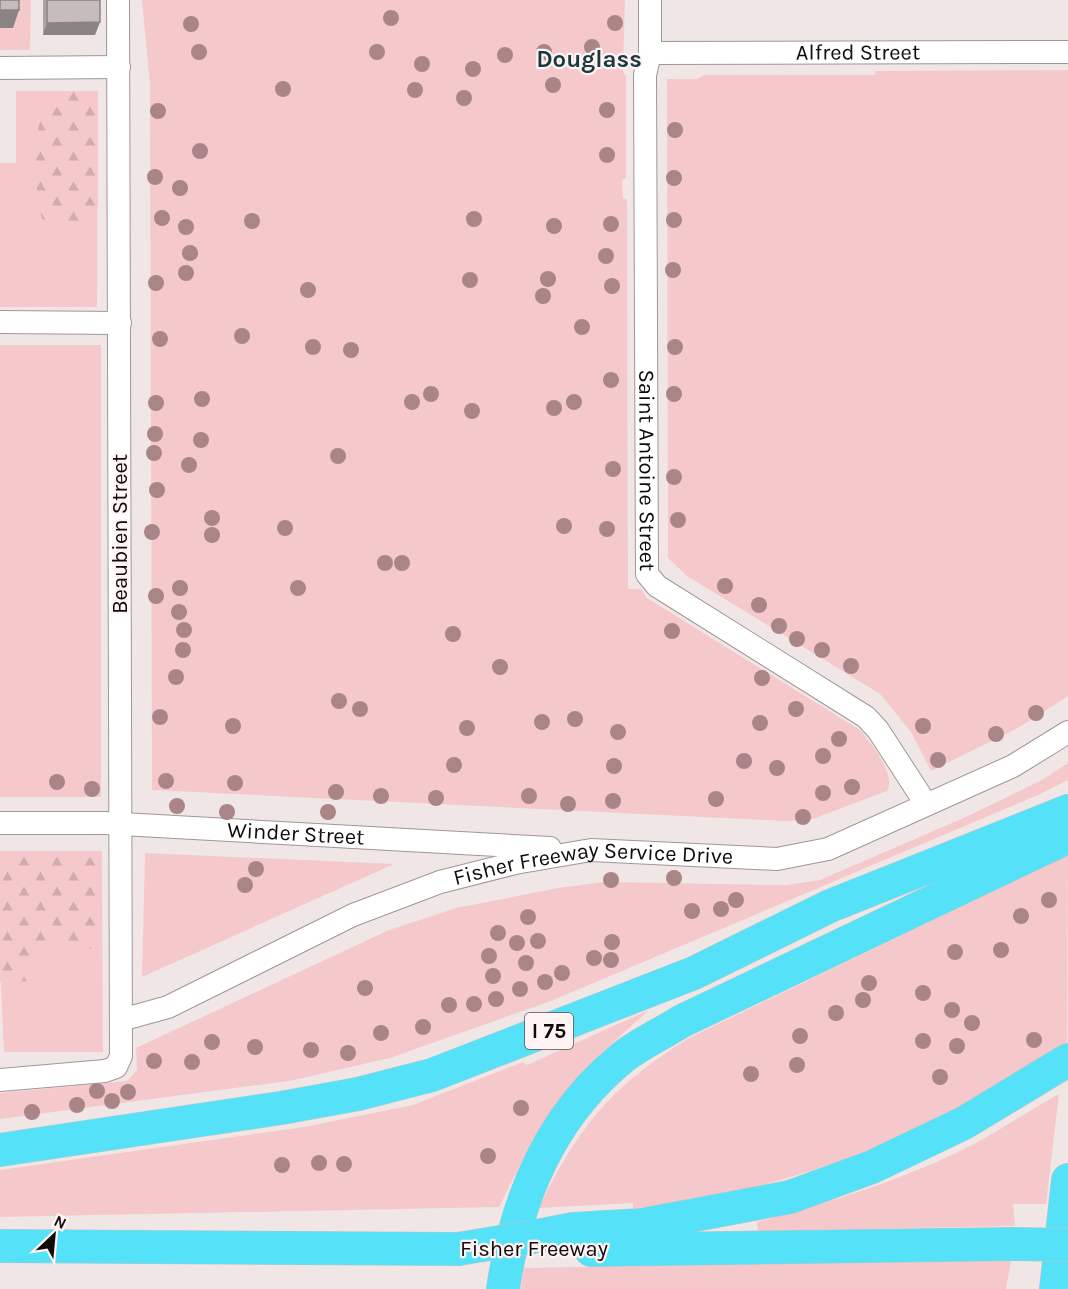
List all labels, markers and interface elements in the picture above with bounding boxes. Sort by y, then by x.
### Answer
street label: Alfred Street [796,39,920,66]
district label: Douglass [536,45,642,73]
street label: Saint Antoine Street [633,369,660,571]
street label: Beaubien Street [107,454,133,614]
street label: Winder Street [226,817,365,851]
street label: Fisher Freeway Service Drive [451,837,734,891]
road number: I 75 [525,1013,573,1049]
north arrow [24,1205,84,1265]
text: N [51,1211,70,1233]
street label: Fisher Freeway [460,1236,608,1262]

